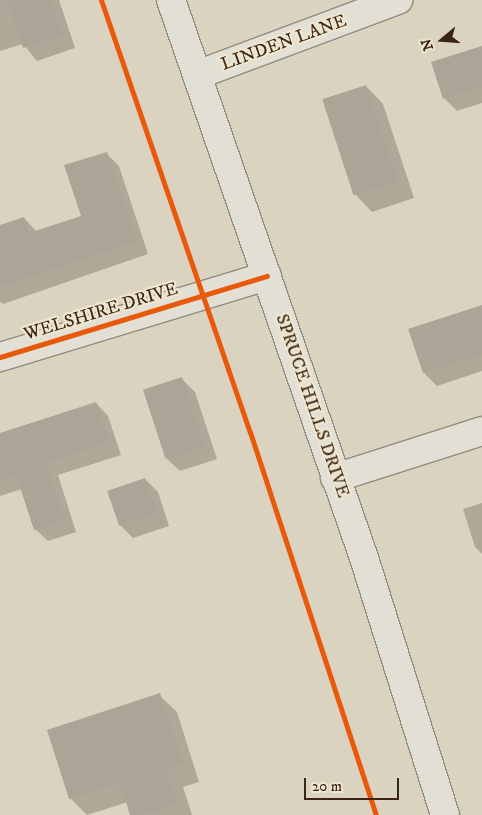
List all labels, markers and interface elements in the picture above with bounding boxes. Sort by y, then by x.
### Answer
street label: LINDEN LANE [218,10,350,76]
north arrow [417,15,467,65]
text: N [417,36,438,53]
street label: WELSHIRE DRIVE [22,278,180,346]
street label: SPRUCE HILLS DRIVE [270,311,354,501]
scale bar [307,768,402,800]
text: 20 m [312,777,342,796]

